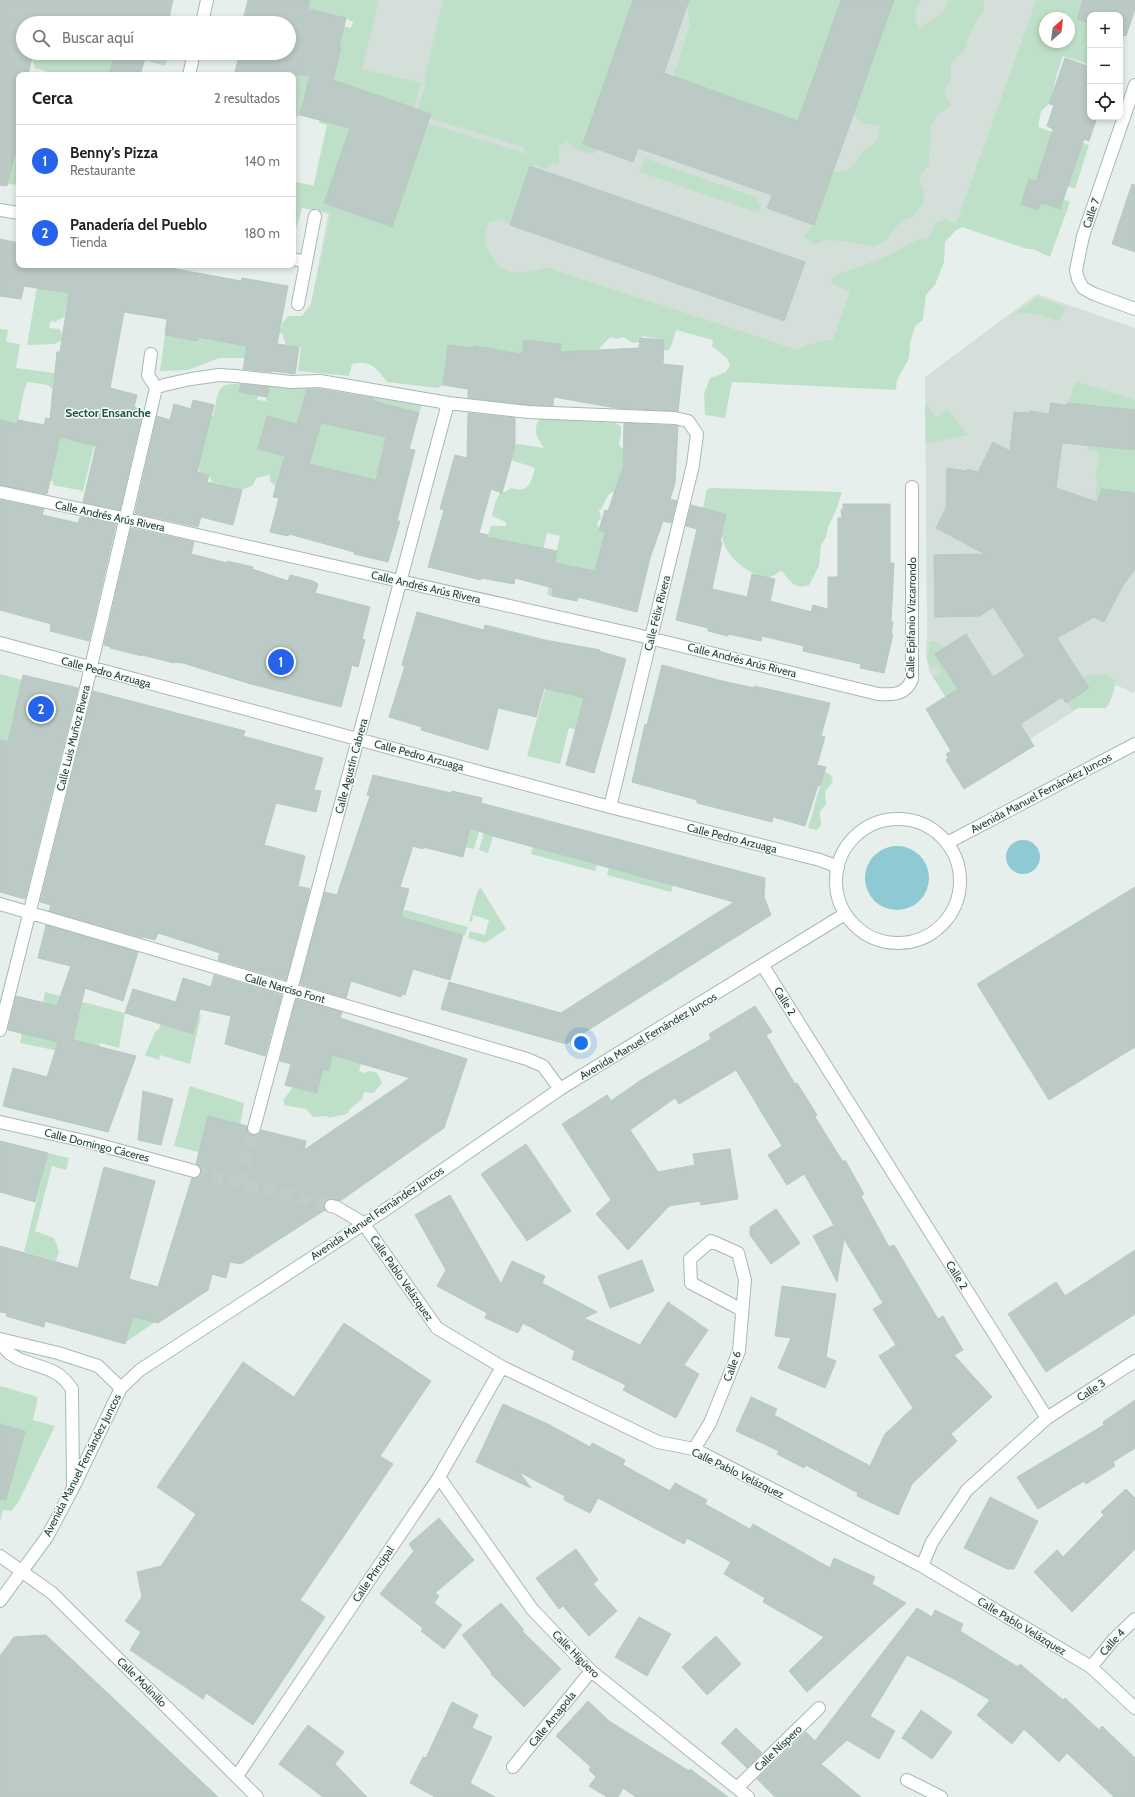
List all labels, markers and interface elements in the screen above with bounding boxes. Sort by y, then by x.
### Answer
north arrow [1039,12,1075,48]
map controls [1087,12,1123,120]
button: + [1087,12,1123,48]
search box [16,16,296,60]
icon: search [30,27,52,49]
text: Buscar aquí [62,29,134,47]
button: − [1087,48,1123,84]
button: locate [1087,84,1123,120]
text: Cerca [32,88,73,108]
text: 2 resultados [214,90,280,106]
text: Benny's Pizza [70,144,158,162]
text: 1 [43,153,47,169]
text: 140 m [245,153,280,169]
text: Restaurante [70,162,135,178]
street label: Calle 7 [1079,196,1103,230]
text: Panadería del Pueblo [70,216,207,234]
text: 2 [42,225,48,241]
text: 180 m [244,225,280,241]
text: Tienda [70,234,107,250]
district label: Sector Ensanche [65,405,151,420]
street label: Calle Andrés Arús Rivera [54,498,167,535]
street label: Calle Epifanio Vizcarrondo [903,557,919,679]
street label: Calle Andrés Arús Rivera [370,568,483,607]
street label: Calle Félix Rivera [641,573,673,652]
street label: Calle Andrés Arús Rivera [686,640,799,680]
pin: 1 [268,647,294,677]
street label: Calle Pedro Arzuaga [60,653,153,691]
street label: Calle Luis Muñoz Rivera [53,683,93,792]
pin: 2 [28,694,54,724]
street label: Calle Agustín Cabrera [332,716,371,815]
street label: Calle Pedro Arzuaga [373,736,466,774]
street label: Avenida Manuel Fernández Juncos [968,750,1114,836]
street label: Calle Pedro Arzuaga [686,820,779,856]
street label: Calle Narciso Font [243,970,327,1006]
street label: Calle 2 [771,984,799,1018]
street label: Avenida Manuel Fernández Juncos [577,989,720,1083]
your location [571,1033,591,1053]
street label: Calle Domingo Cáceres [43,1125,151,1165]
street label: Avenida Manuel Fernández Juncos [308,1163,447,1263]
street label: Calle Pablo Velázquez [367,1233,437,1323]
street label: Calle 2 [943,1258,971,1292]
street label: Calle 6 [720,1349,744,1383]
street label: Calle 3 [1074,1376,1108,1404]
street label: Avenida Manuel Fernández Juncos [40,1391,124,1539]
street label: Calle Pablo Velázquez [689,1445,787,1501]
street label: Calle Principal [349,1543,397,1605]
street label: Calle Pablo Velázquez [975,1594,1069,1658]
street label: Calle 4 [1096,1625,1128,1658]
street label: Calle Higüero [549,1627,603,1681]
street label: Calle Molinillo [114,1654,170,1710]
street label: Calle Amapola [525,1688,579,1749]
street label: Calle Níspero [751,1722,805,1774]

